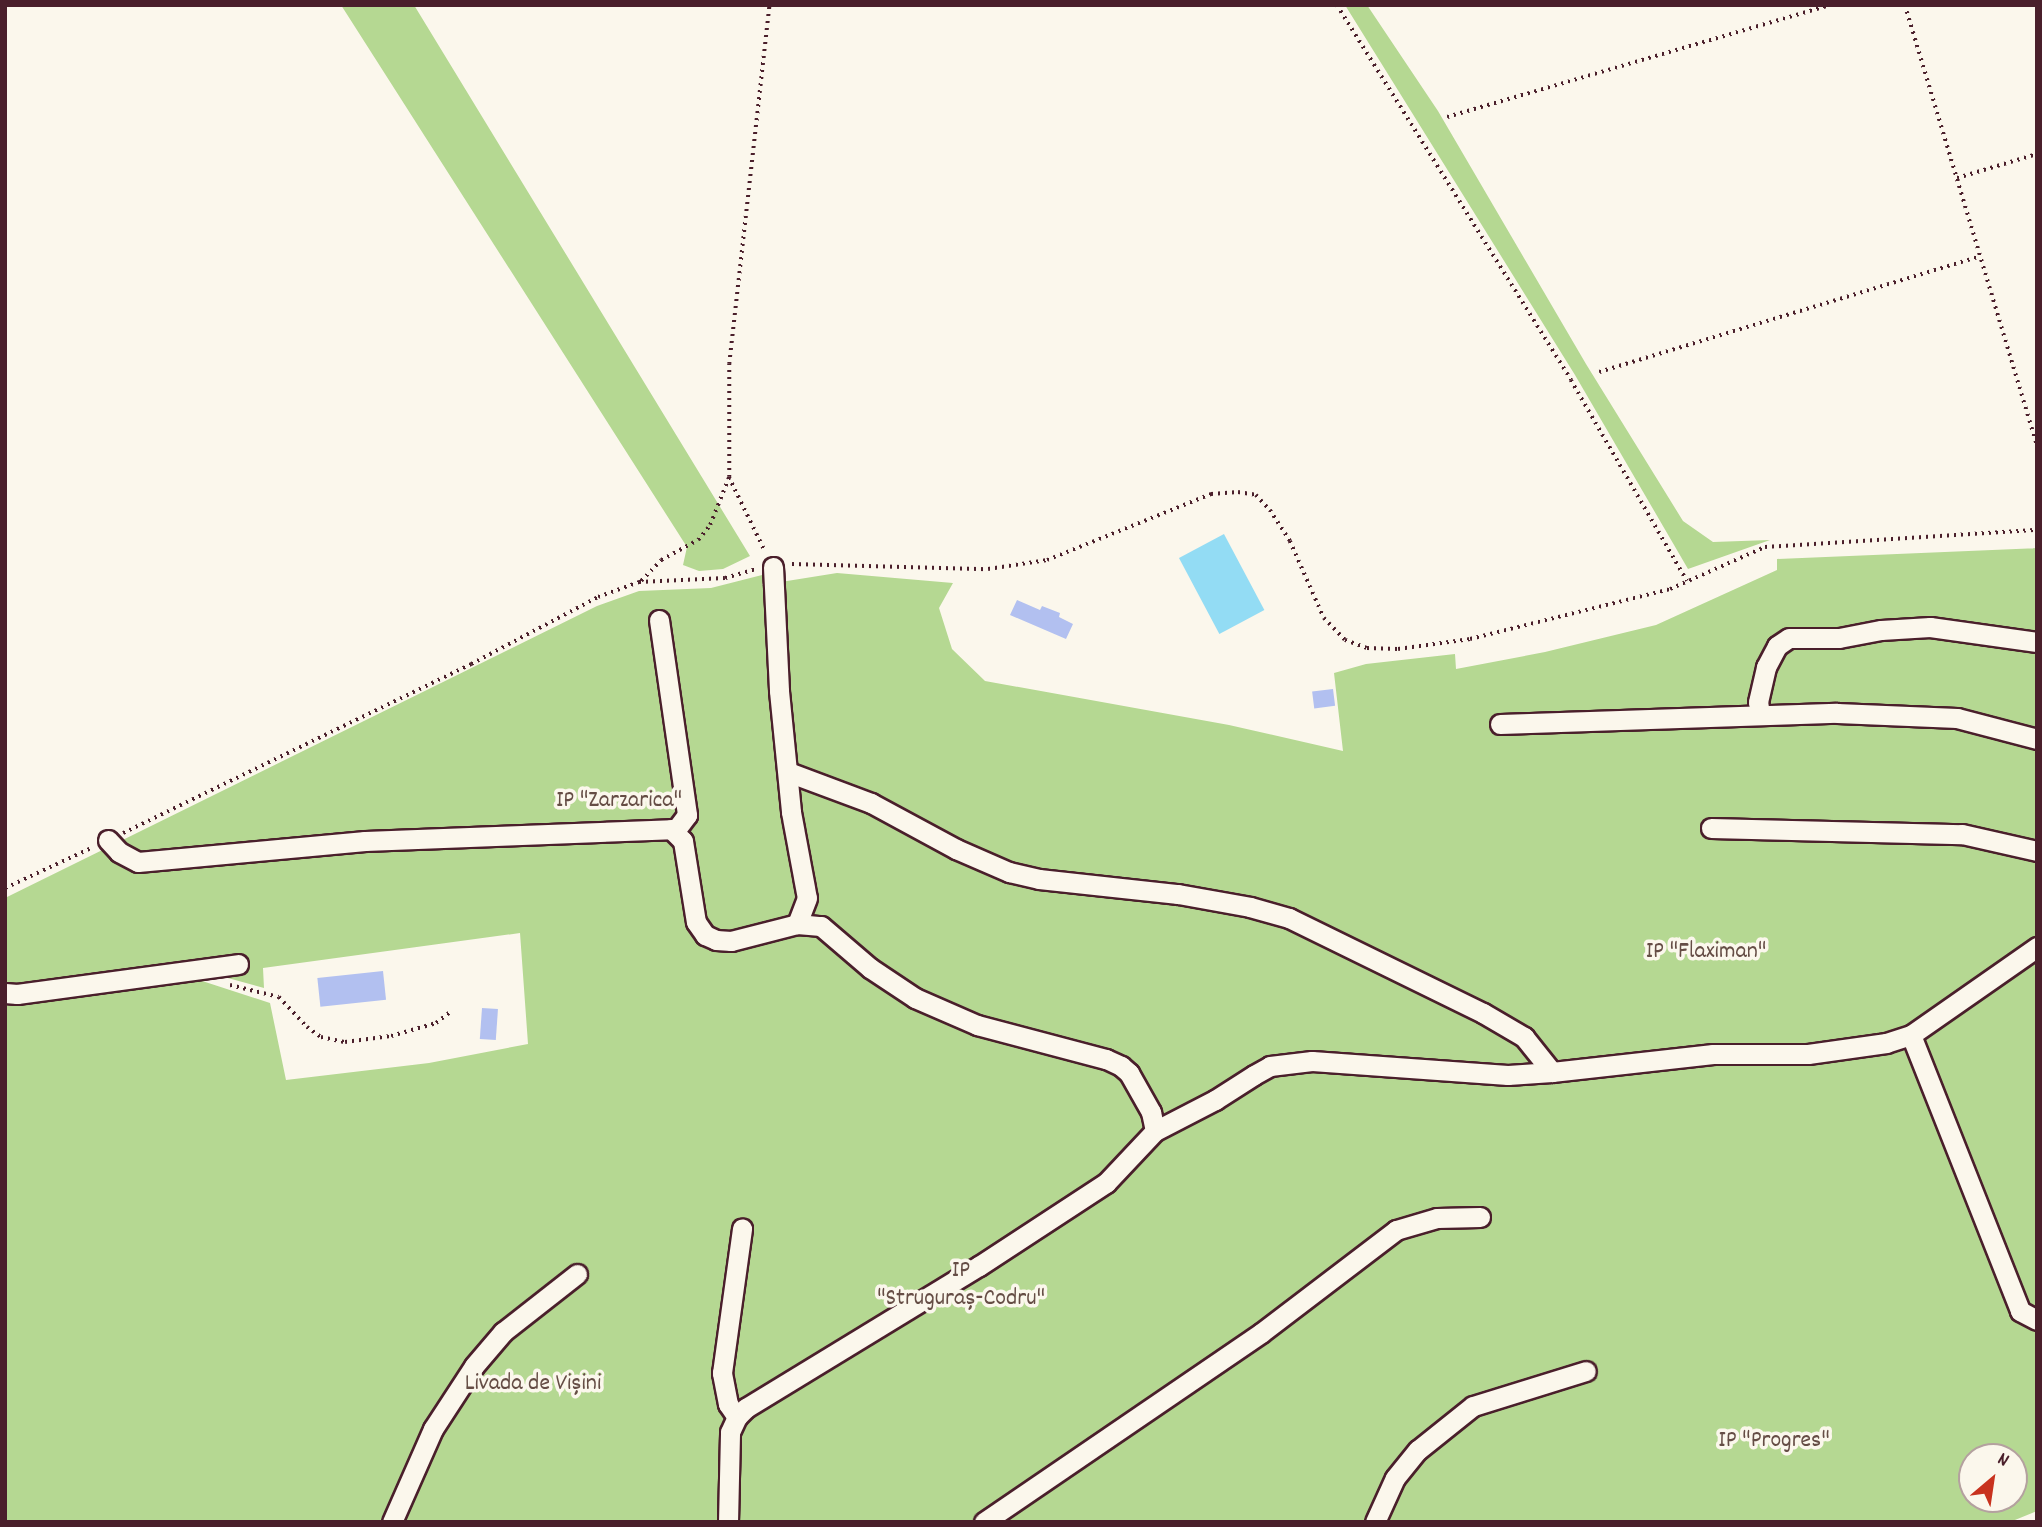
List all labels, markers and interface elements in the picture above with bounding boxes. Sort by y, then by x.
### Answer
park label: IP "Zarzarica" [556,788,682,816]
park label: IP "Flaximan" [1646,939,1766,967]
park label: IP "Struguraș-Codru" [877,1258,1045,1314]
park label: Livada de Vișini [465,1371,601,1399]
park label: IP "Progres" [1718,1428,1830,1456]
north arrow [1958,1443,2028,1513]
text: N [1992,1447,2013,1475]

